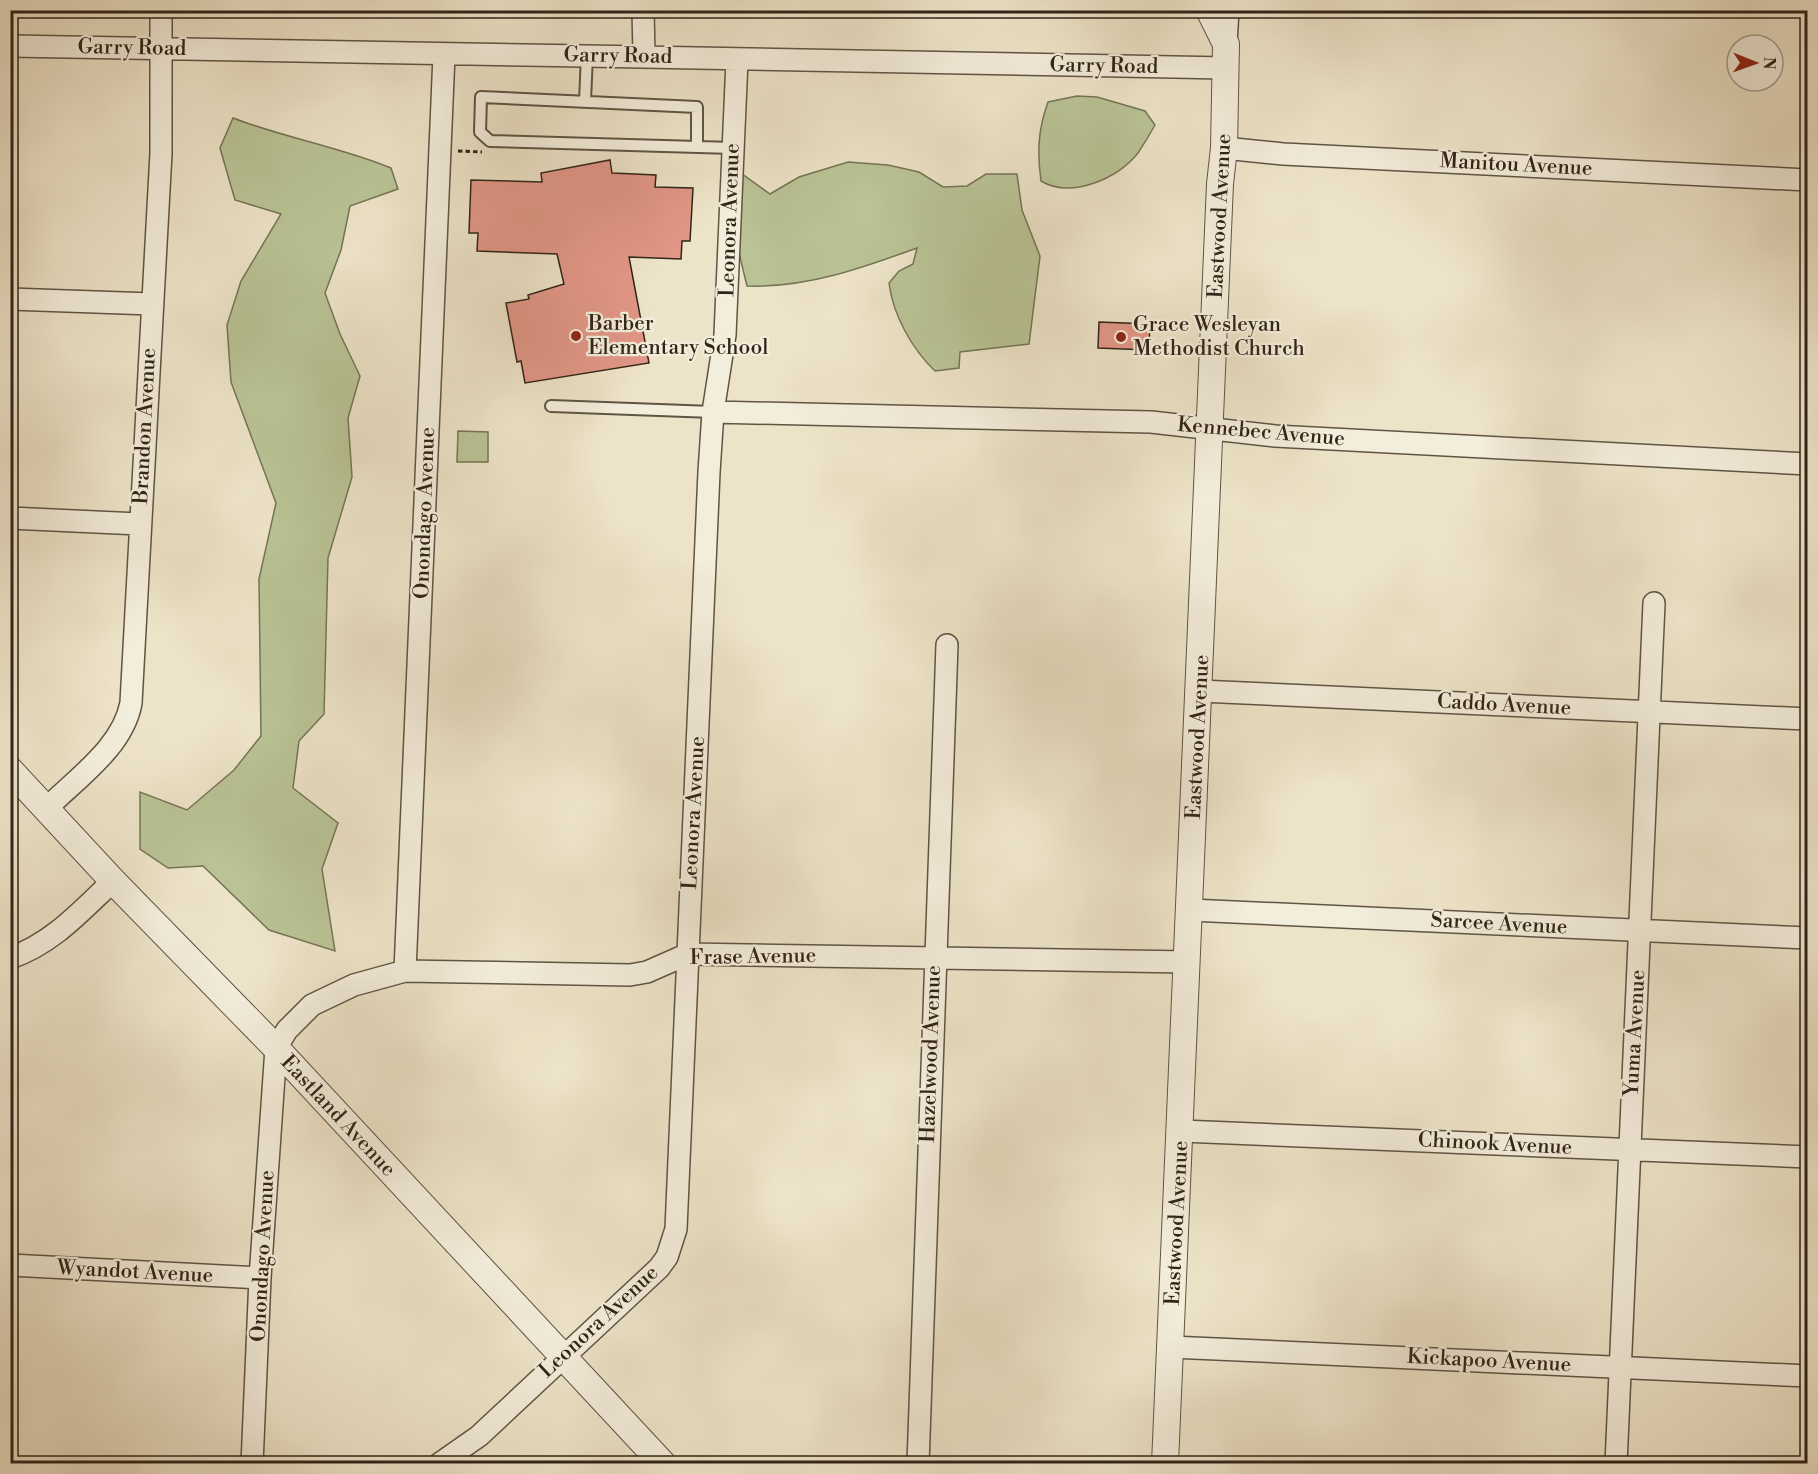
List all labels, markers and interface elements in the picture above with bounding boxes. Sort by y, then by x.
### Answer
north arrow [1725,33,1785,93]
street label: Garry Road [77,34,187,62]
street label: Garry Road [563,42,673,70]
street label: Garry Road [1049,52,1159,80]
text: N [1759,57,1779,70]
street label: Eastwood Avenue [1203,133,1237,299]
street label: Leonora Avenue [714,143,746,297]
street label: Manitou Avenue [1439,148,1593,182]
place label: Barber Elementary School [587,311,768,361]
place label: Grace Wesleyan Methodist Church [1133,312,1305,362]
marker: Barber Elementary School [569,329,583,343]
marker: Grace Wesleyan Methodist Church [1114,330,1128,344]
street label: Brandon Avenue [128,347,162,506]
street label: Kennebec Avenue [1176,412,1346,452]
street label: Onondago Avenue [409,427,441,599]
street label: Eastwood Avenue [1181,654,1215,820]
street label: Caddo Avenue [1436,689,1572,721]
street label: Leonora Avenue [677,736,711,890]
street label: Sarcee Avenue [1430,907,1568,941]
street label: Frase Avenue [690,943,816,971]
street label: Hazelwood Avenue [915,965,947,1143]
street label: Yuma Avenue [1619,969,1651,1098]
street label: Eastland Avenue [275,1050,401,1182]
street label: Chinook Avenue [1417,1127,1573,1161]
street label: Eastwood Avenue [1160,1140,1194,1306]
street label: Onondago Avenue [246,1169,280,1343]
street label: Wyandot Avenue [55,1255,214,1289]
street label: Leonora Avenue [534,1260,664,1384]
street label: Kickapoo Avenue [1406,1344,1572,1378]

